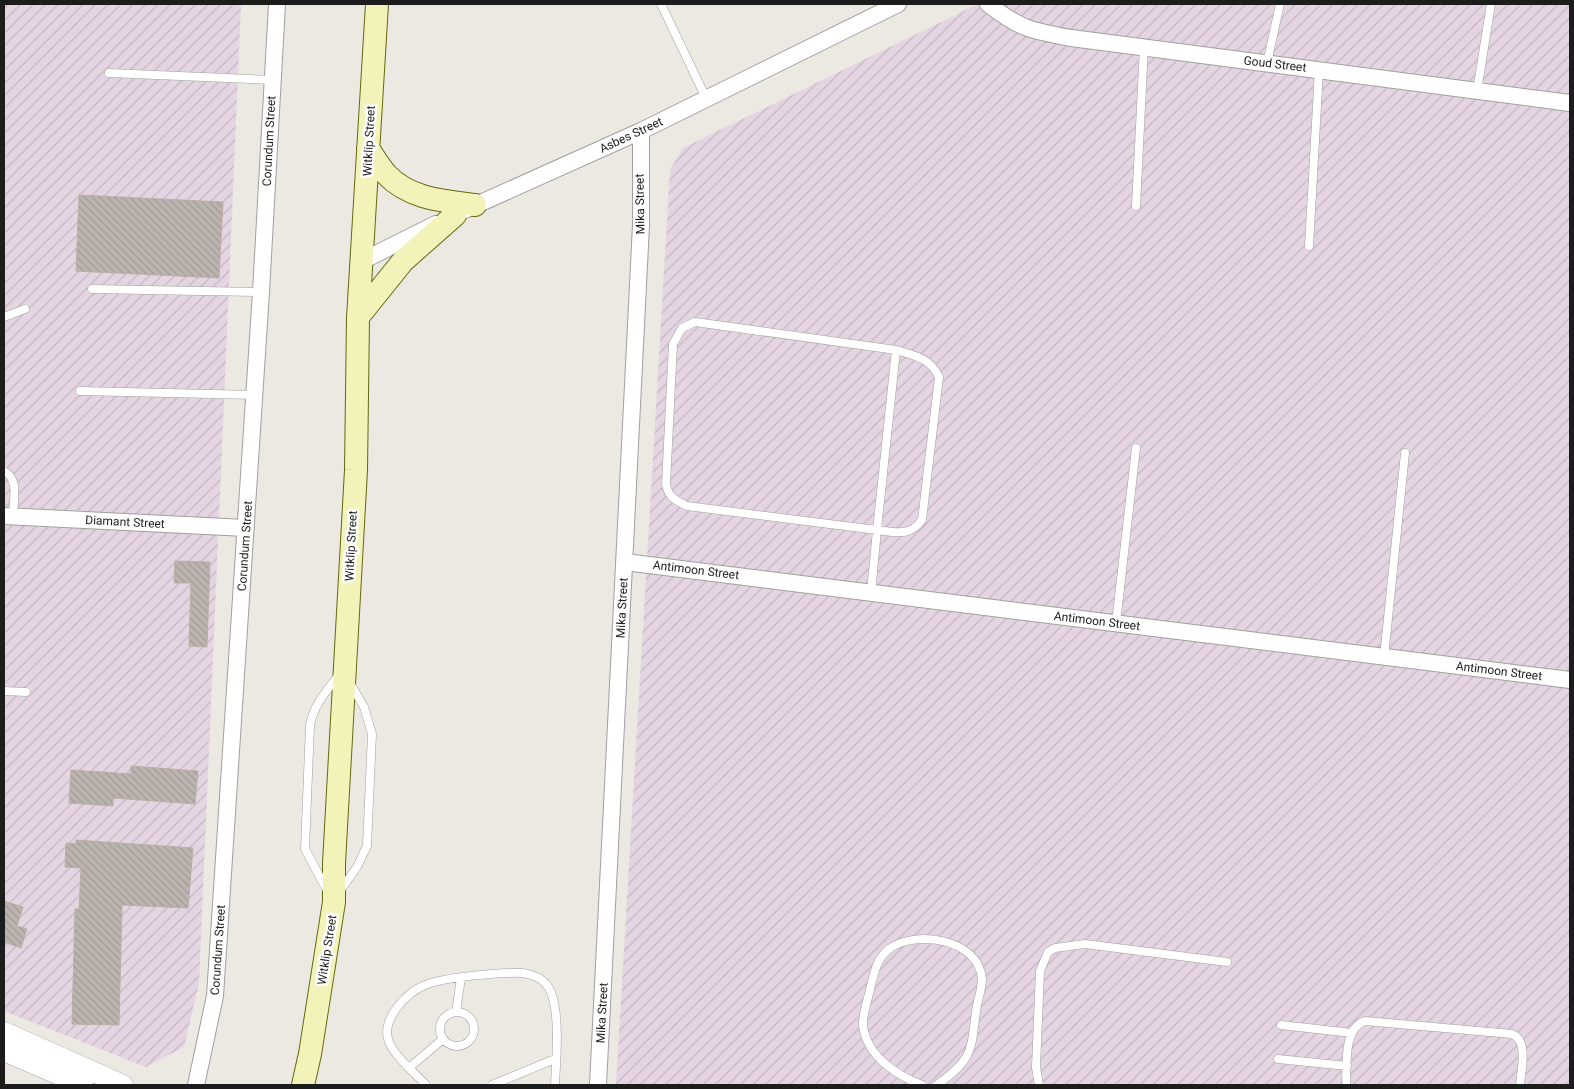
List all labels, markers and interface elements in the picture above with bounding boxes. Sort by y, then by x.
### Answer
street label: Goud Street [1243,53,1307,75]
street label: Corundum Street [260,95,278,187]
street label: Witklip Street [360,105,378,177]
street label: Asbes Street [597,114,665,156]
street label: Mika Street [632,173,648,234]
street label: Corundum Street [235,500,255,592]
street label: Witklip Street [342,510,360,582]
street label: Diamant Street [85,513,165,531]
street label: Antimoon Street [652,558,740,582]
street label: Mika Street [613,577,631,639]
street label: Antimoon Street [1053,609,1141,633]
street label: Antimoon Street [1455,659,1543,683]
street label: Corundum Street [208,904,228,996]
street label: Witklip Street [315,914,339,986]
street label: Mika Street [593,982,611,1044]

